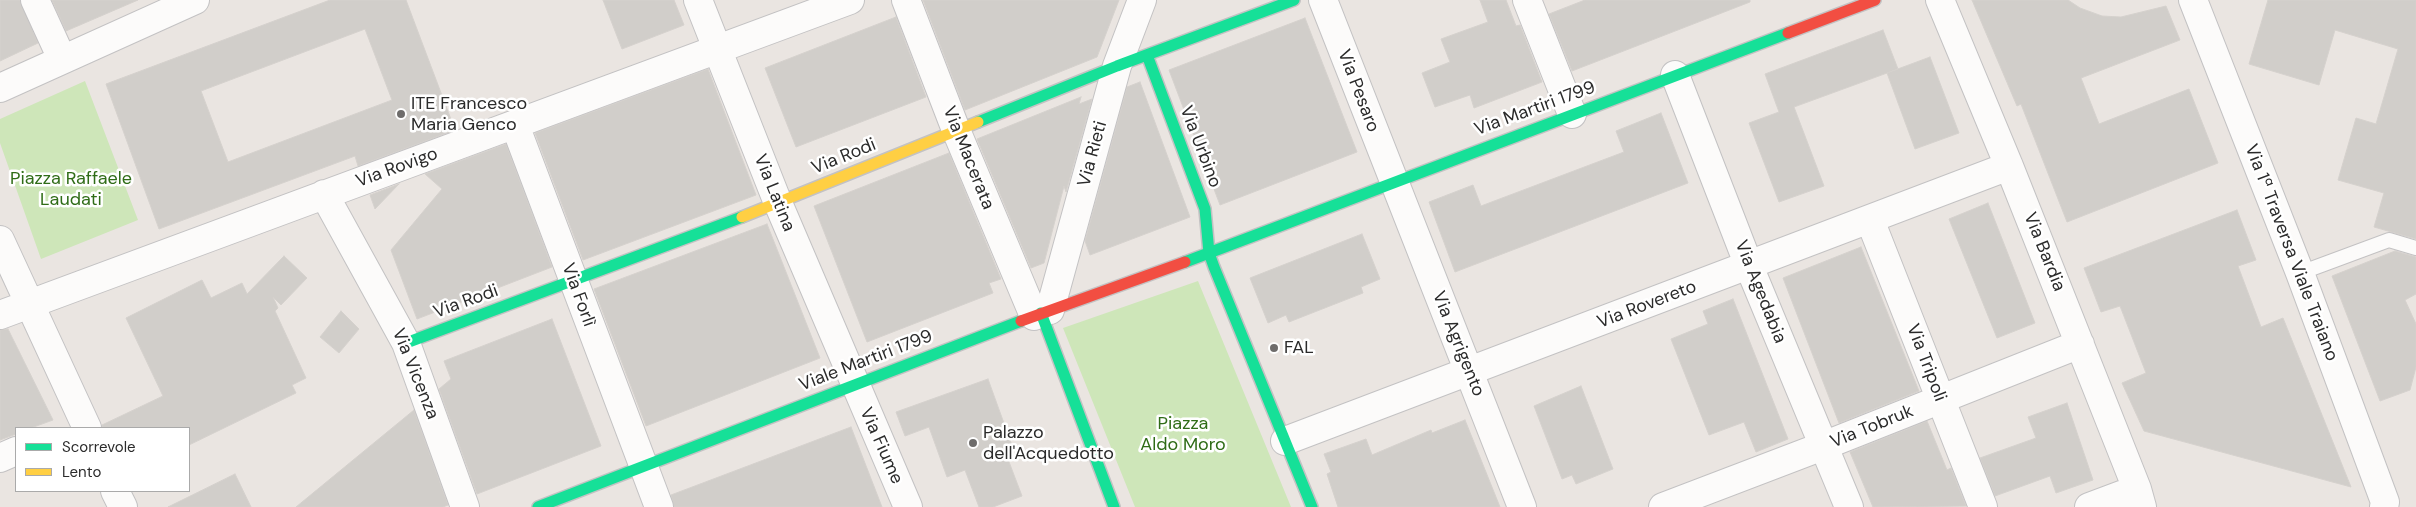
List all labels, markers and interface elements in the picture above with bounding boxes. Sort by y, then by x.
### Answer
street label: Via Pesaro [1332,47,1384,135]
street label: Via Martiri 1799 [1472,77,1598,141]
place label: ITE Francesco Maria Genco [411,93,527,136]
street label: Via Macerata [937,103,999,213]
street label: Via Urbino [1175,103,1225,191]
marker: ITE Francesco Maria Genco [395,108,407,120]
street label: Via Rieti [1074,119,1112,189]
street label: Via Rodi [809,134,879,180]
street label: Via 1ª Traversa Viale Traiano [2240,142,2342,364]
street label: Via Rovigo [353,143,441,193]
street label: Via Latina [749,151,799,235]
park label: Piazza Raffaele Laudati [10,168,132,210]
street label: Via Bardia [2018,209,2070,295]
street label: Via Agedabia [1730,237,1790,347]
street label: Via Forlì [557,261,599,329]
street label: Via Rovereto [1594,276,1700,334]
street label: Via Rodi [431,280,501,324]
street label: Via Agrigento [1427,288,1489,400]
street label: Via Tripoli [1901,321,1951,405]
street label: Via Vicenza [387,325,443,423]
street label: Viale Martiri 1799 [796,326,936,396]
place label: FAL [1284,337,1314,359]
marker: FAL [1268,342,1280,354]
street label: Via Tobruk [1827,401,1917,453]
street label: Via Fiume [855,404,907,488]
park label: Piazza Aldo Moro [1140,413,1226,456]
place label: Palazzo dell'Acquedotto [983,422,1114,464]
legend [15,427,190,492]
text: Scorrevole [62,437,136,457]
marker: Palazzo dell'Acquedotto [967,437,979,449]
text: Lento [62,462,101,482]

